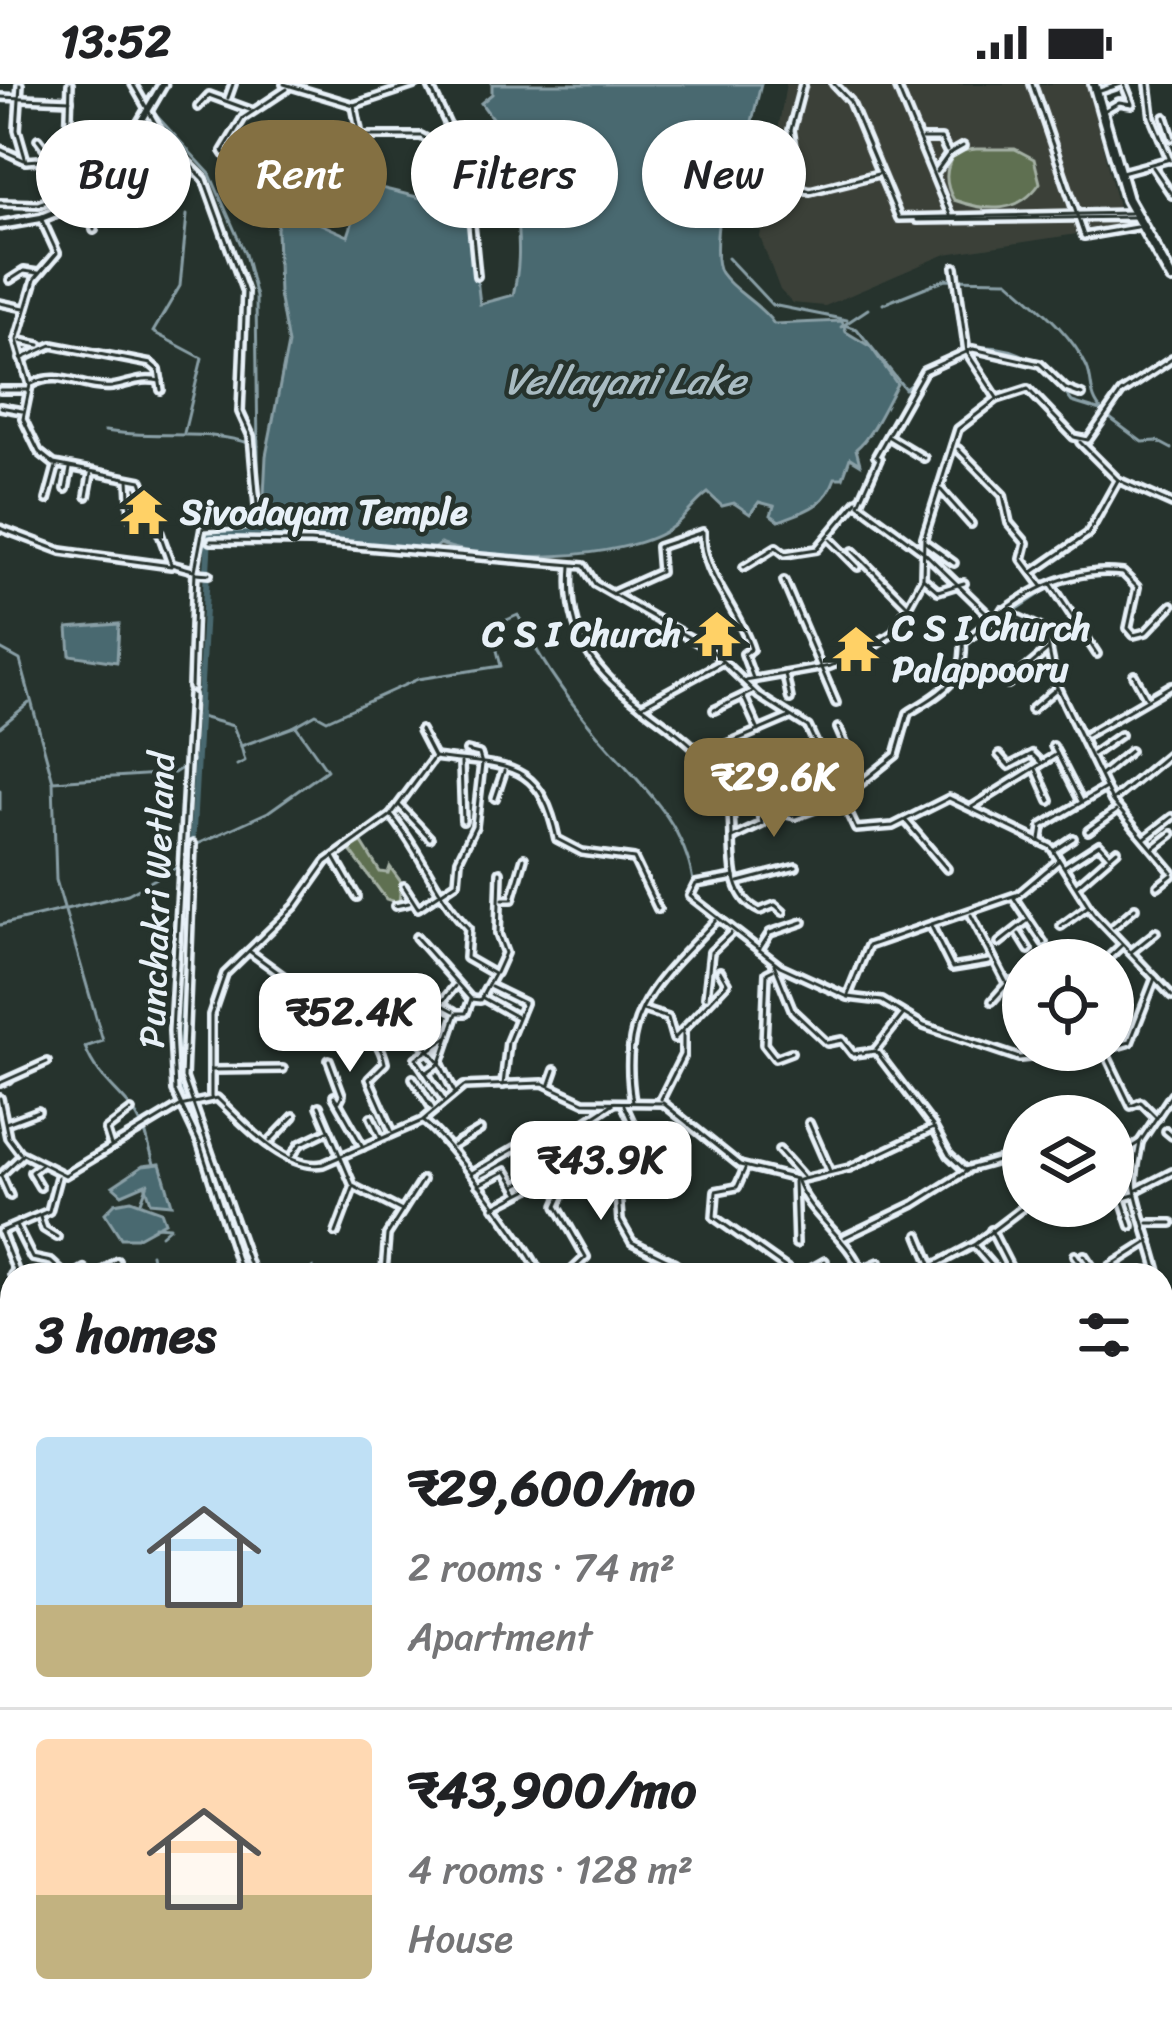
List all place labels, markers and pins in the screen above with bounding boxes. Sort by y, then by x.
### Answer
place label: Sivodayam Temple [179,480,468,544]
temple icon: Sivodayam Temple [119,487,169,537]
place label: C S I Church Palappooru [891,596,1091,701]
place label: C S I Church [481,602,681,666]
temple icon: C S I Church [692,609,742,659]
temple icon: C S I Church Palappooru [831,624,881,674]
pin: ₹29.6K [676,738,872,840]
pin: ₹52.4K [252,973,448,1075]
pin: ₹43.9K [503,1121,699,1223]

